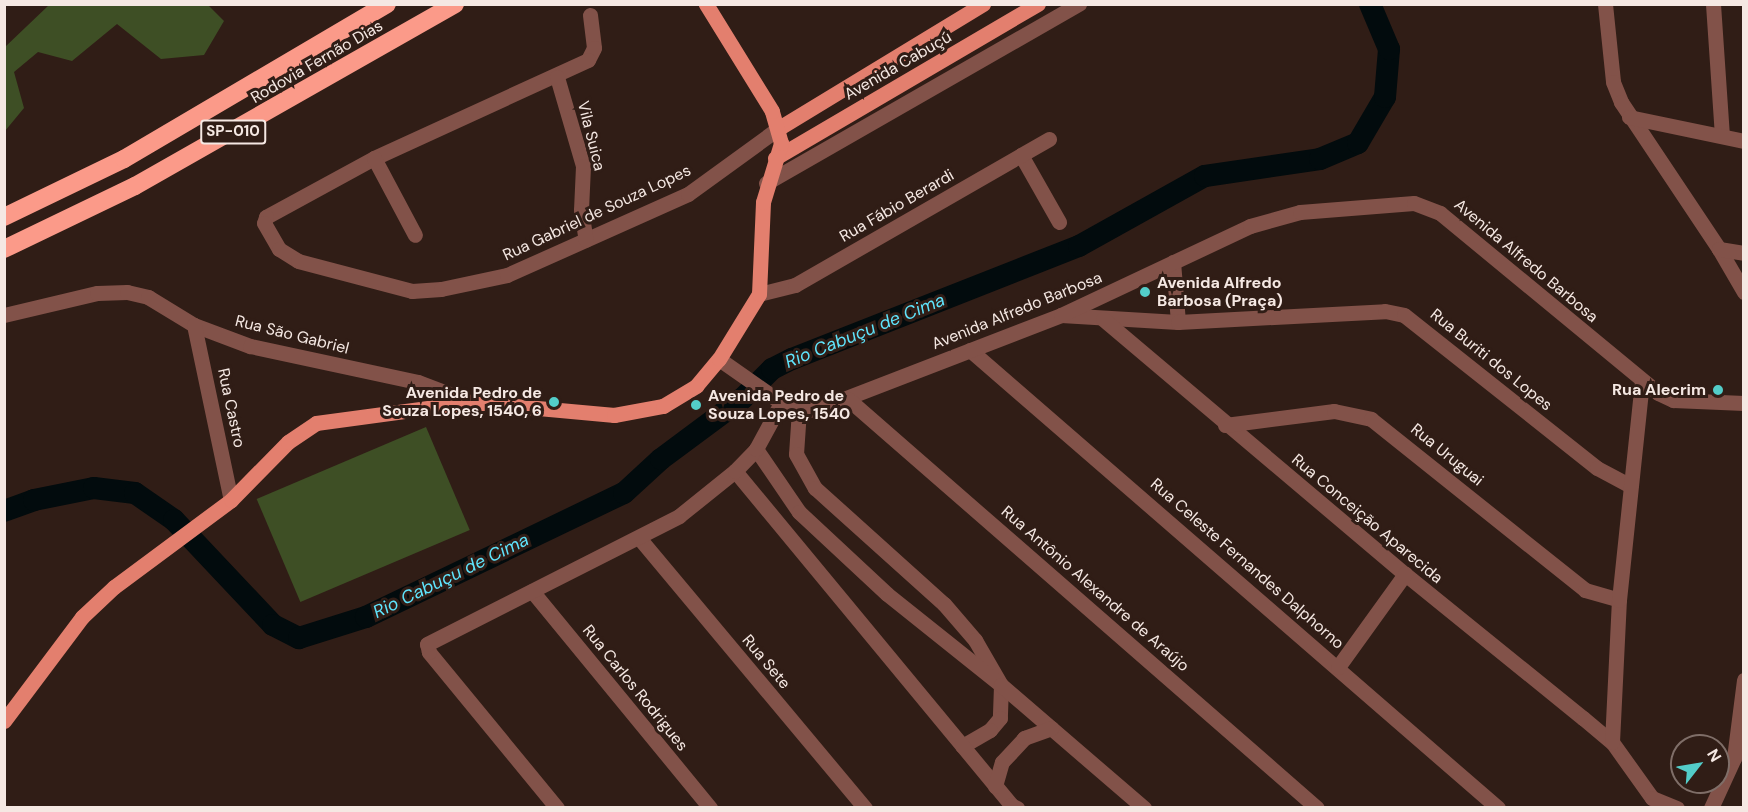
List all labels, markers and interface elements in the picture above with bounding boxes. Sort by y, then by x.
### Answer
street label: Rodovia Fernão Dias [248,16,386,108]
street label: Avenida Cabuçú [841,28,955,104]
street label: Vila Suica [573,99,609,173]
road number: SP-010 [200,120,266,144]
street label: Rua Gabriel de Souza Lopes [500,161,694,265]
street label: Rua Fábio Berardi [836,165,958,247]
street label: Avenida Alfredo Barbosa [1450,195,1602,327]
street label: Avenida Alfredo Barbosa [929,268,1105,354]
place label: Avenida Alfredo Barbosa (Praça) [1157,273,1283,311]
marker: Avenida Alfredo Barbosa (Praça) [1138,285,1152,299]
water label: Rio Cabuçu de Cima [782,289,948,373]
street label: Rua Buriti dos Lopes [1426,305,1556,415]
street label: Rua São Gabriel [233,312,351,358]
street label: Rua Castro [213,366,249,450]
place label: Rua Alecrim [1612,380,1706,400]
place label: Avenida Pedro de Souza Lopes, 1540, 6 [382,383,542,421]
marker: Rua Alecrim [1711,383,1725,397]
place label: Avenida Pedro de Souza Lopes, 1540 [708,386,850,424]
marker: Avenida Pedro de Souza Lopes, 1540, 6 [547,395,561,409]
marker: Avenida Pedro de Souza Lopes, 1540 [689,398,703,412]
street label: Rua Uruguai [1407,420,1487,490]
street label: Rua Conceição Aparecida [1288,450,1446,588]
street label: Rua Celeste Fernandes Dalphorno [1146,475,1348,653]
street label: Rua Antônio Alexandre de Araújo [997,502,1193,676]
water label: Rio Cabuçu de Cima [370,529,532,623]
street label: Rua Carlos Rodrigues [578,621,692,755]
street label: Rua Sete [738,631,794,693]
north arrow [1670,734,1730,794]
text: N [1702,745,1726,766]

